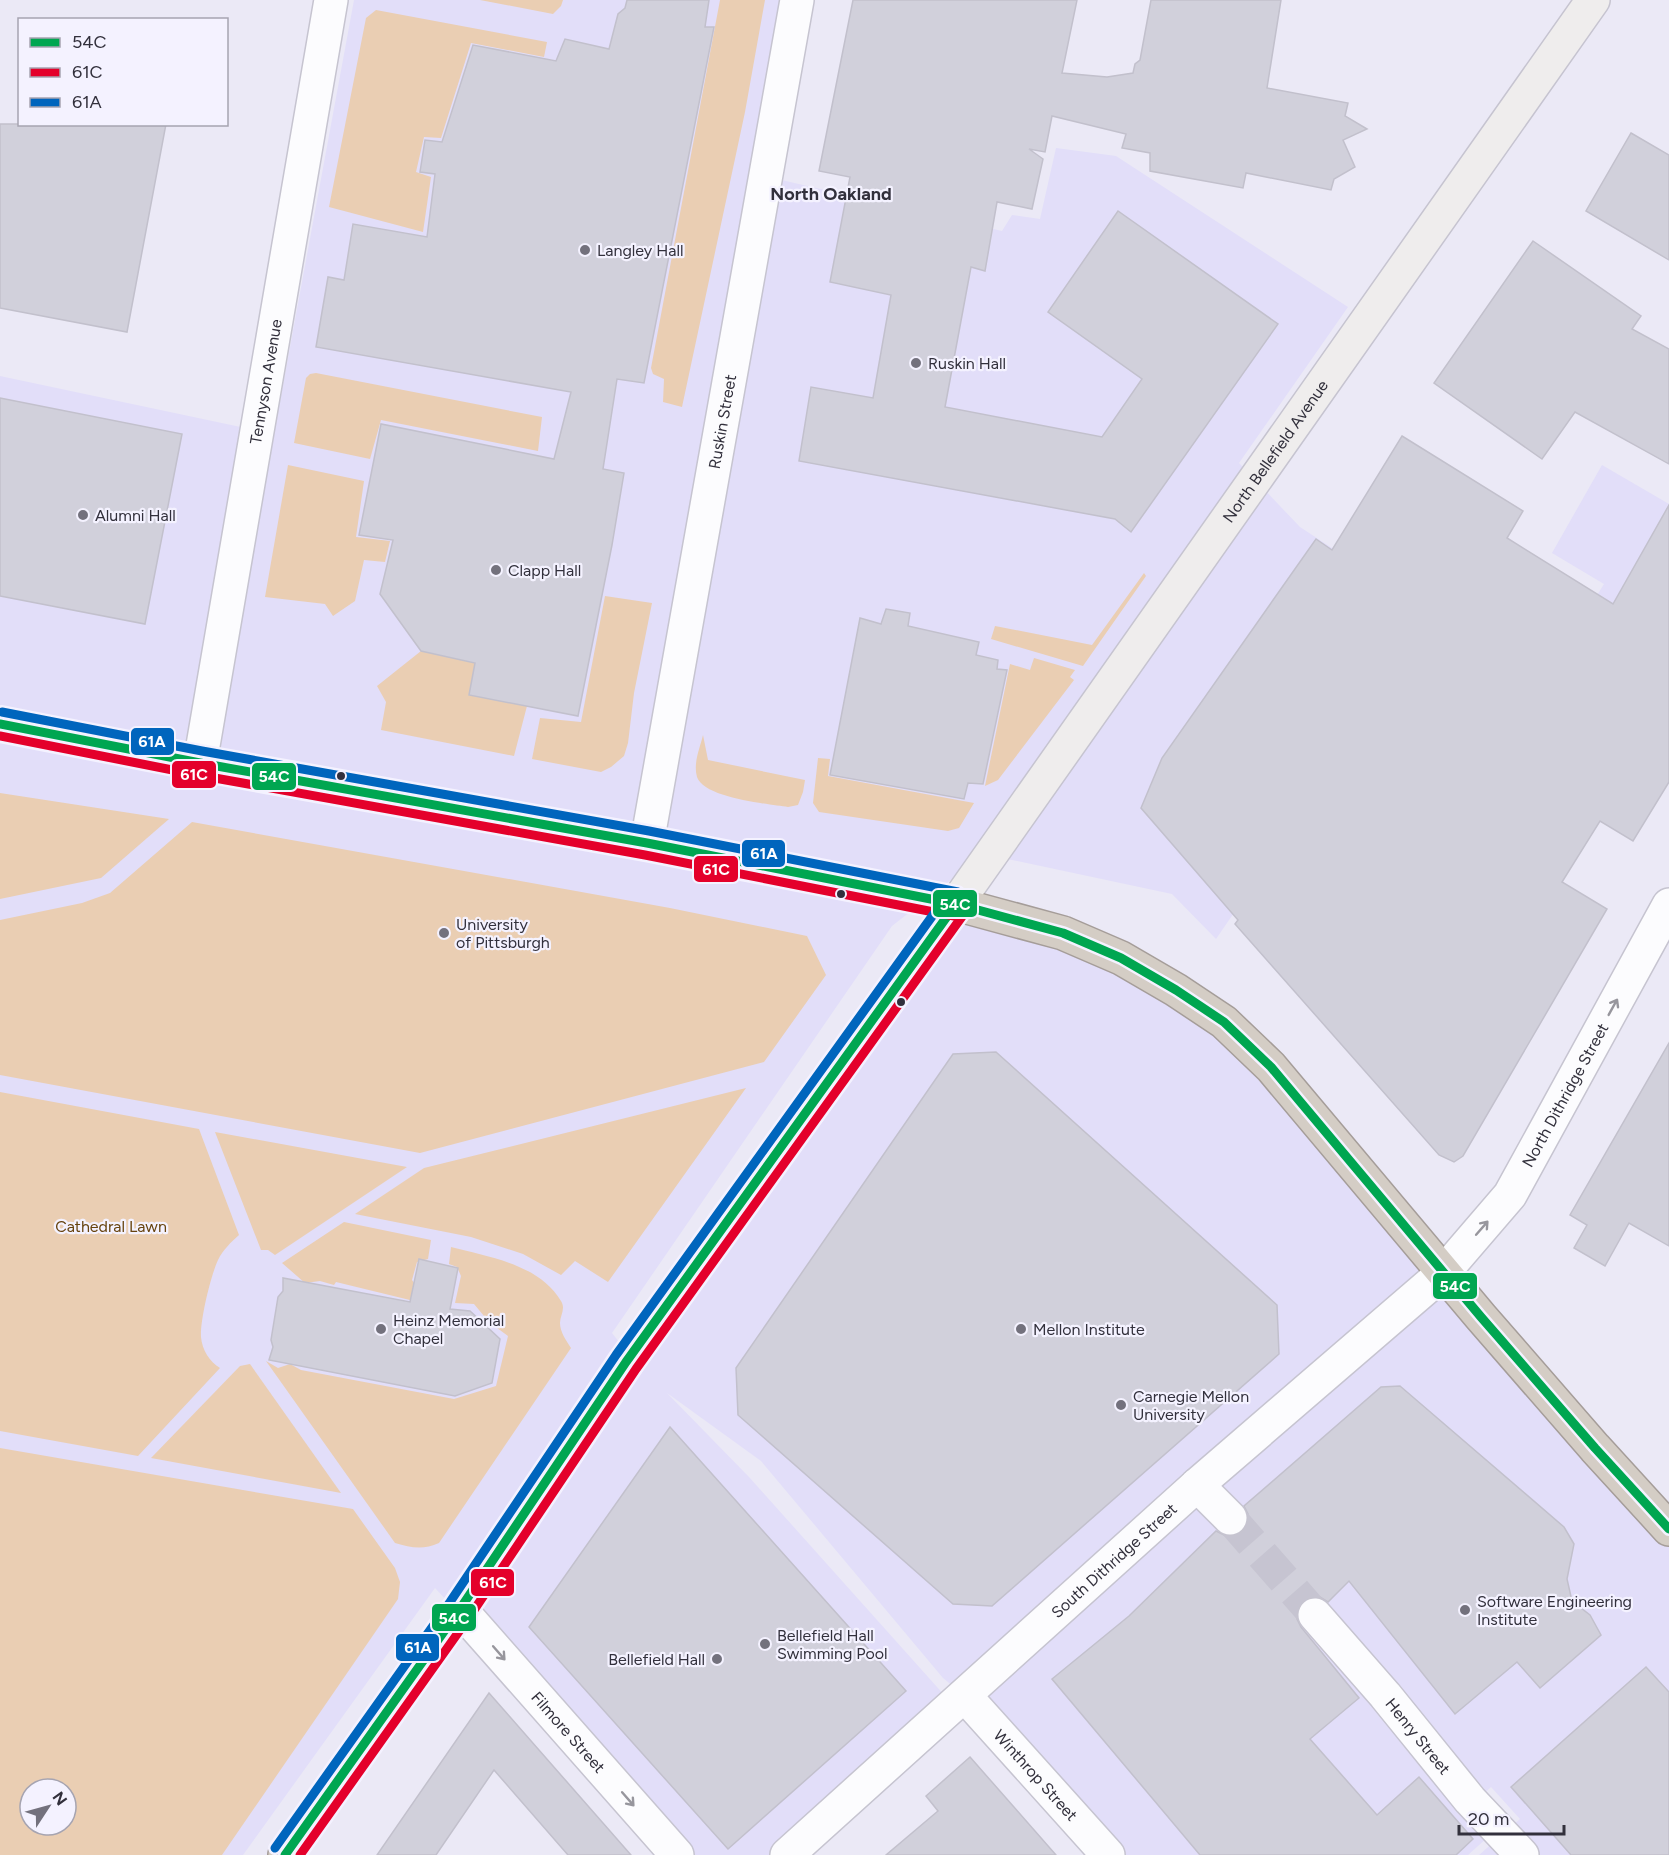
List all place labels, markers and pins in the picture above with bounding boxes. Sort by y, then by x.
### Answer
place label: Langley Hall [597,241,683,260]
marker: Langley Hall [578,243,592,257]
place label: Ruskin Hall [928,354,1006,373]
marker: Ruskin Hall [909,356,923,370]
place label: Alumni Hall [95,506,176,525]
marker: Alumni Hall [76,508,90,522]
place label: Clapp Hall [508,561,581,580]
marker: Clapp Hall [489,563,503,577]
unlabelled marker [335,770,347,782]
unlabelled marker [835,888,847,900]
place label: University of Pittsburgh [456,915,550,952]
marker: University of Pittsburgh [437,926,451,940]
unlabelled marker [895,996,907,1008]
place label: Heinz Memorial Chapel [393,1311,504,1348]
place label: Mellon Institute [1033,1320,1145,1339]
marker: Heinz Memorial Chapel [374,1322,388,1336]
marker: Mellon Institute [1014,1322,1028,1336]
place label: Carnegie Mellon University [1133,1387,1249,1424]
marker: Carnegie Mellon University [1114,1398,1128,1412]
place label: Software Engineering Institute [1477,1592,1632,1629]
marker: Software Engineering Institute [1458,1603,1472,1617]
place label: Bellefield Hall Swimming Pool [777,1626,887,1663]
marker: Bellefield Hall Swimming Pool [758,1637,772,1651]
place label: Bellefield Hall [608,1650,705,1669]
marker: Bellefield Hall [710,1652,724,1666]

